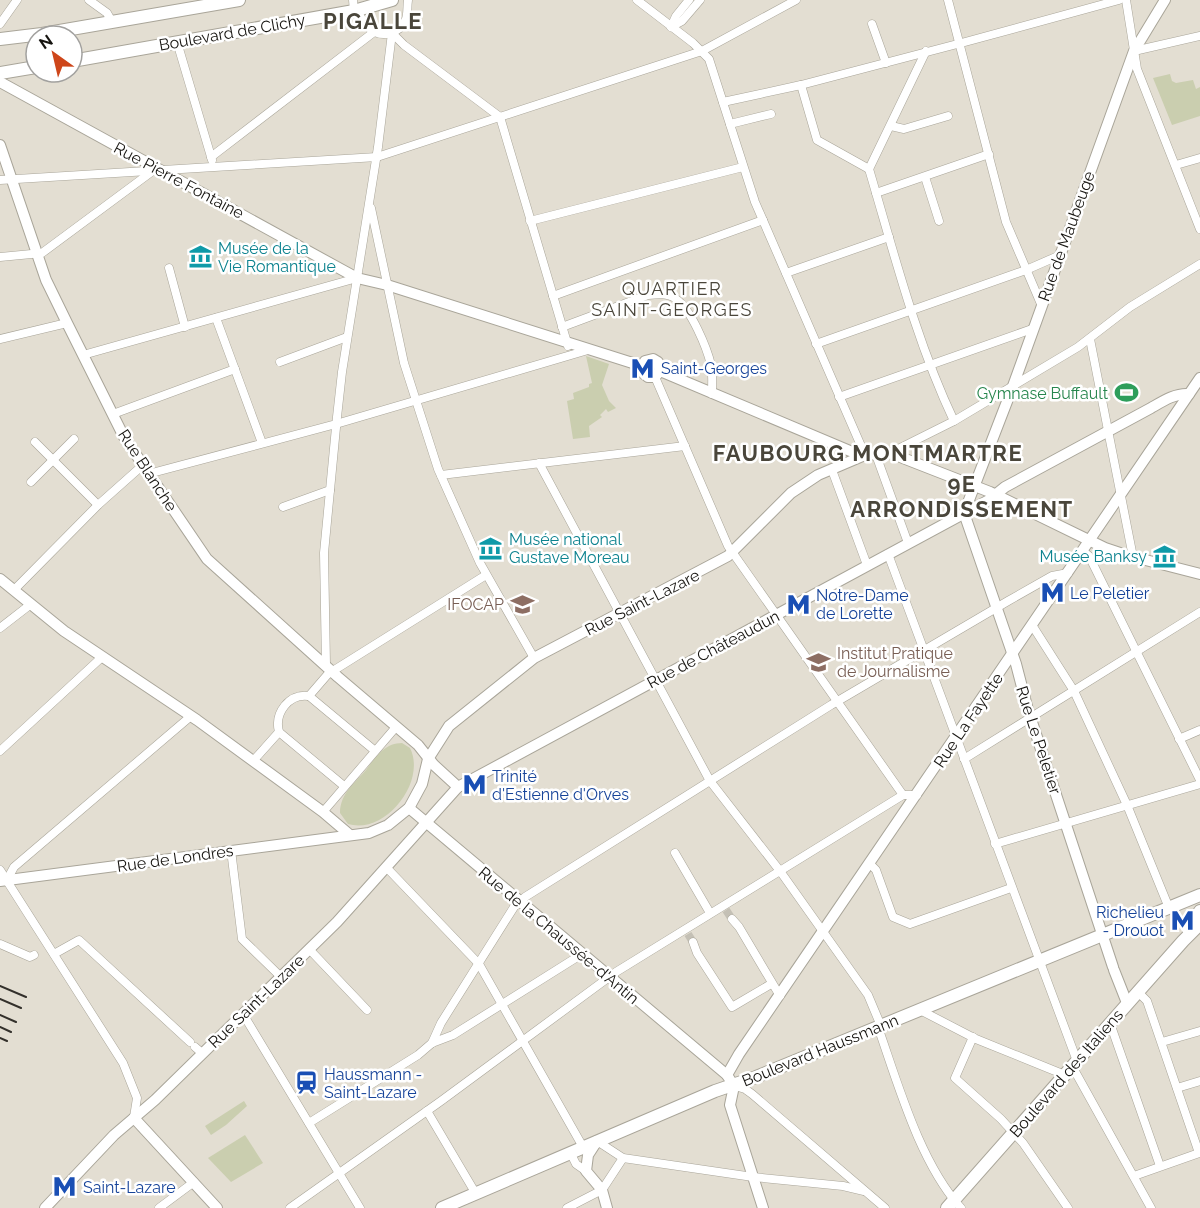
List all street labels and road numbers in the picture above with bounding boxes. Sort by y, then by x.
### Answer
street label: Boulevard de Clichy [157,10,307,55]
street label: Rue Pierre Fontaine [110,138,247,223]
street label: Rue de Maubeuge [1034,169,1099,304]
street label: Rue Blanche [114,426,181,515]
street label: Rue Saint-Lazare [582,565,703,639]
street label: Rue de Châteaudun [644,606,783,692]
street label: Rue La Fayette [930,669,1007,771]
street label: Rue Le Peletier [1012,684,1065,797]
street label: Rue de Londres [116,841,235,876]
street label: Rue de la Chaussée-d'Antin [475,863,643,1008]
street label: Rue Saint-Lazare [204,951,308,1052]
street label: Boulevard des Italiens [1006,1005,1127,1141]
street label: Boulevard Haussmann [739,1010,901,1091]

